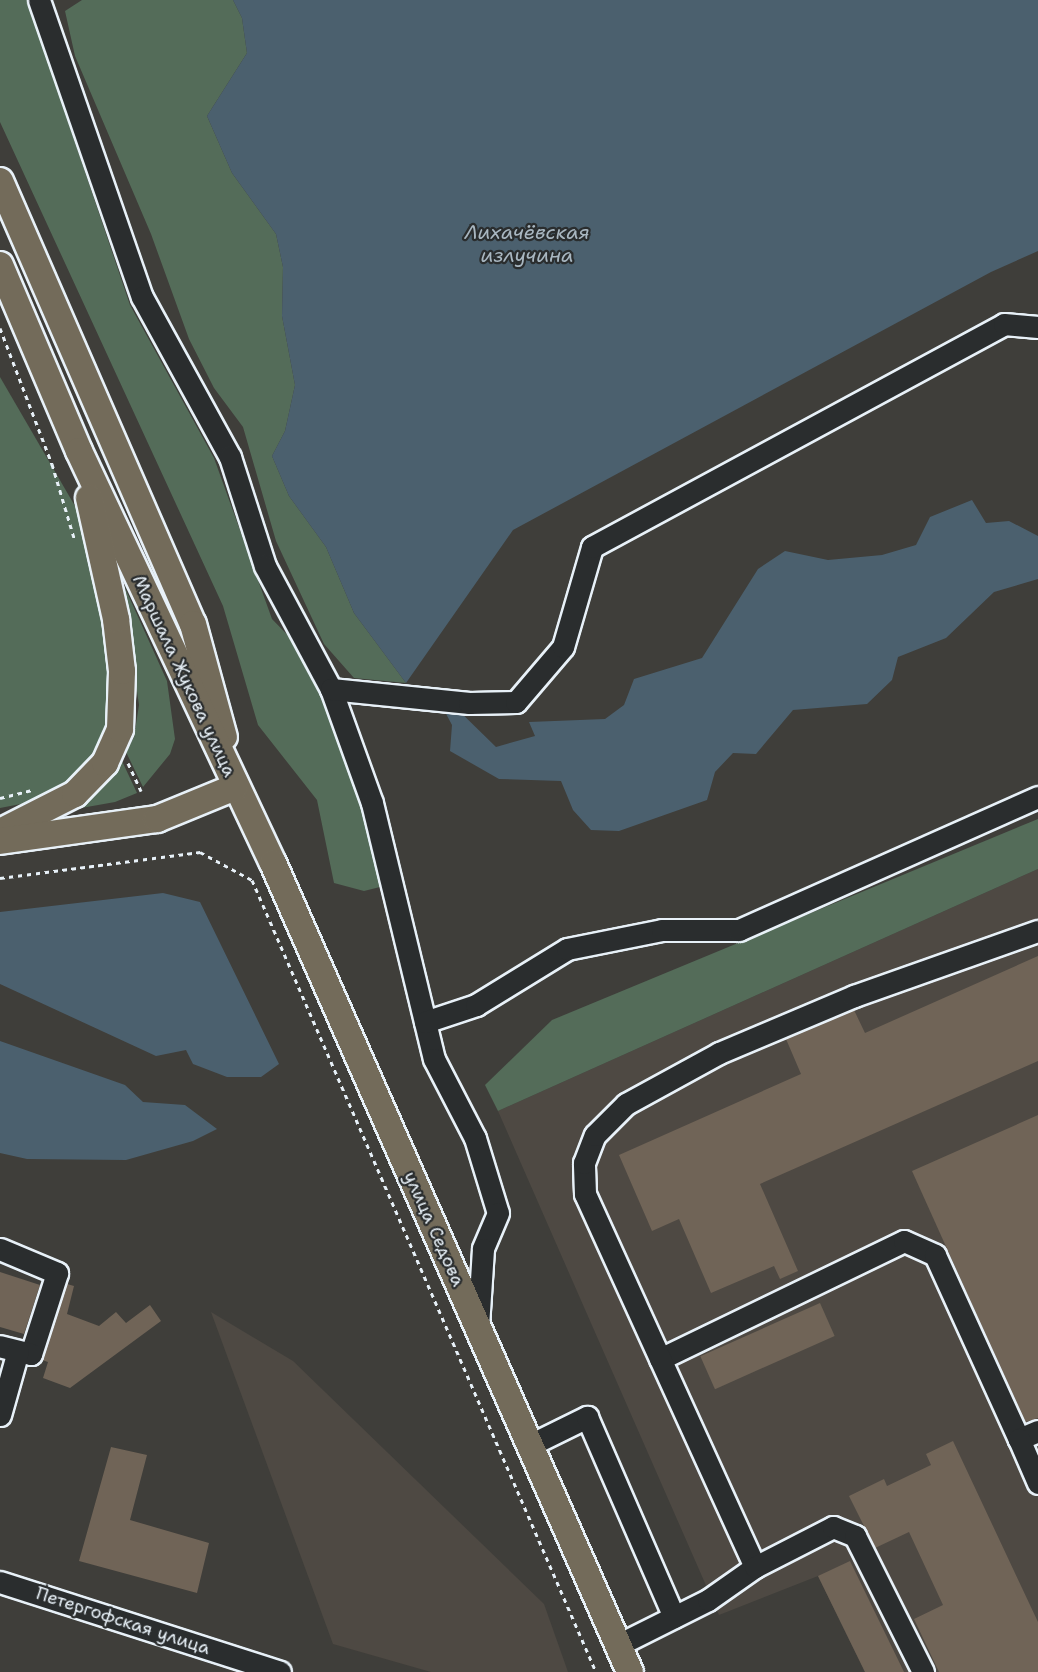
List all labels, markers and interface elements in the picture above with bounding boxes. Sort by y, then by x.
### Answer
water label: Лихачёвская излучина [464,221,590,268]
street label: Маршала Жукова улица [128,572,240,780]
street label: улица Седова [399,1168,469,1290]
street label: Петергофская улица [33,1583,213,1659]

